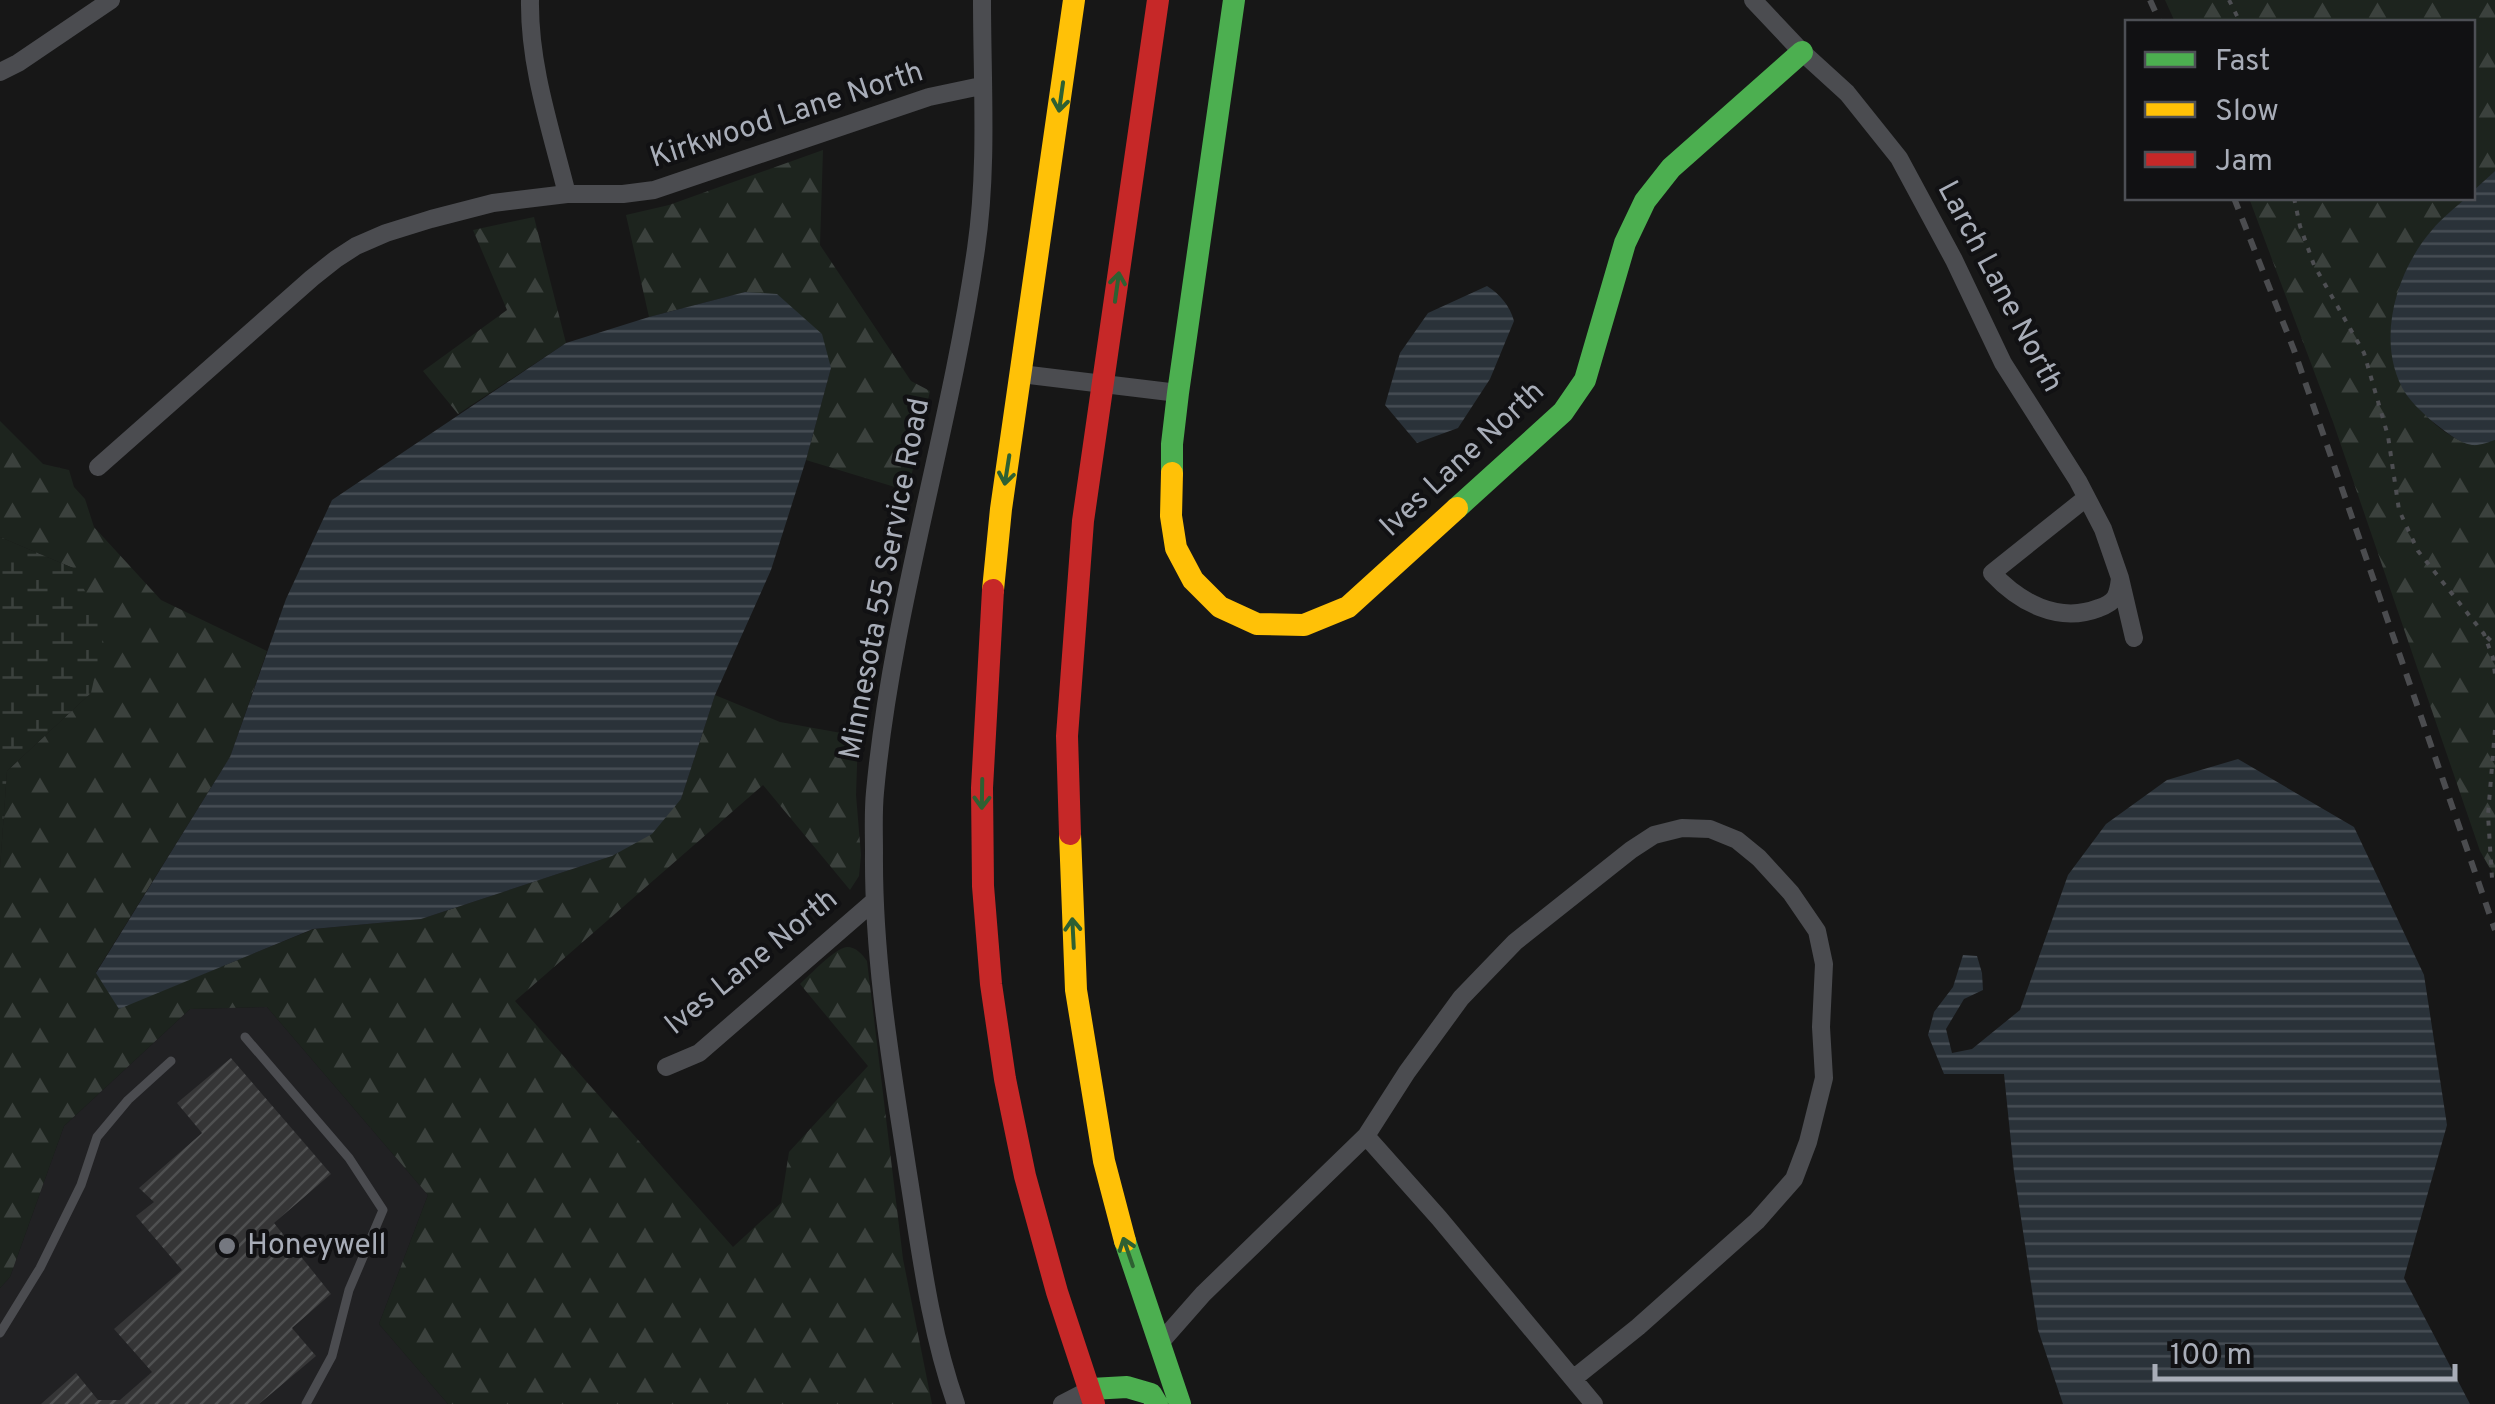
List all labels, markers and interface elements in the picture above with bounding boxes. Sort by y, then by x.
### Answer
legend [2125,20,2475,200]
text: Fast [2215,44,2270,81]
street label: Kirkwood Lane North [646,54,928,178]
one-way arrow [1051,80,1069,112]
text: Slow [2215,94,2279,131]
text: Jam [2215,144,2273,181]
street label: Larch Lane North [1928,175,2070,399]
one-way arrow [1109,272,1127,304]
street label: Ives Lane North [1373,374,1553,546]
street label: Minnesota 55 Service Road [833,395,939,763]
one-way arrow [997,454,1016,486]
one-way arrow [973,778,992,810]
street label: Ives Lane North [658,882,846,1044]
one-way arrow [1063,917,1082,949]
place label: Honeywell [247,1228,386,1265]
marker: Honeywell [216,1235,238,1257]
one-way arrow [1118,1236,1136,1268]
scale bar [2155,1319,2455,1381]
text: 100 m [2170,1338,2252,1375]

